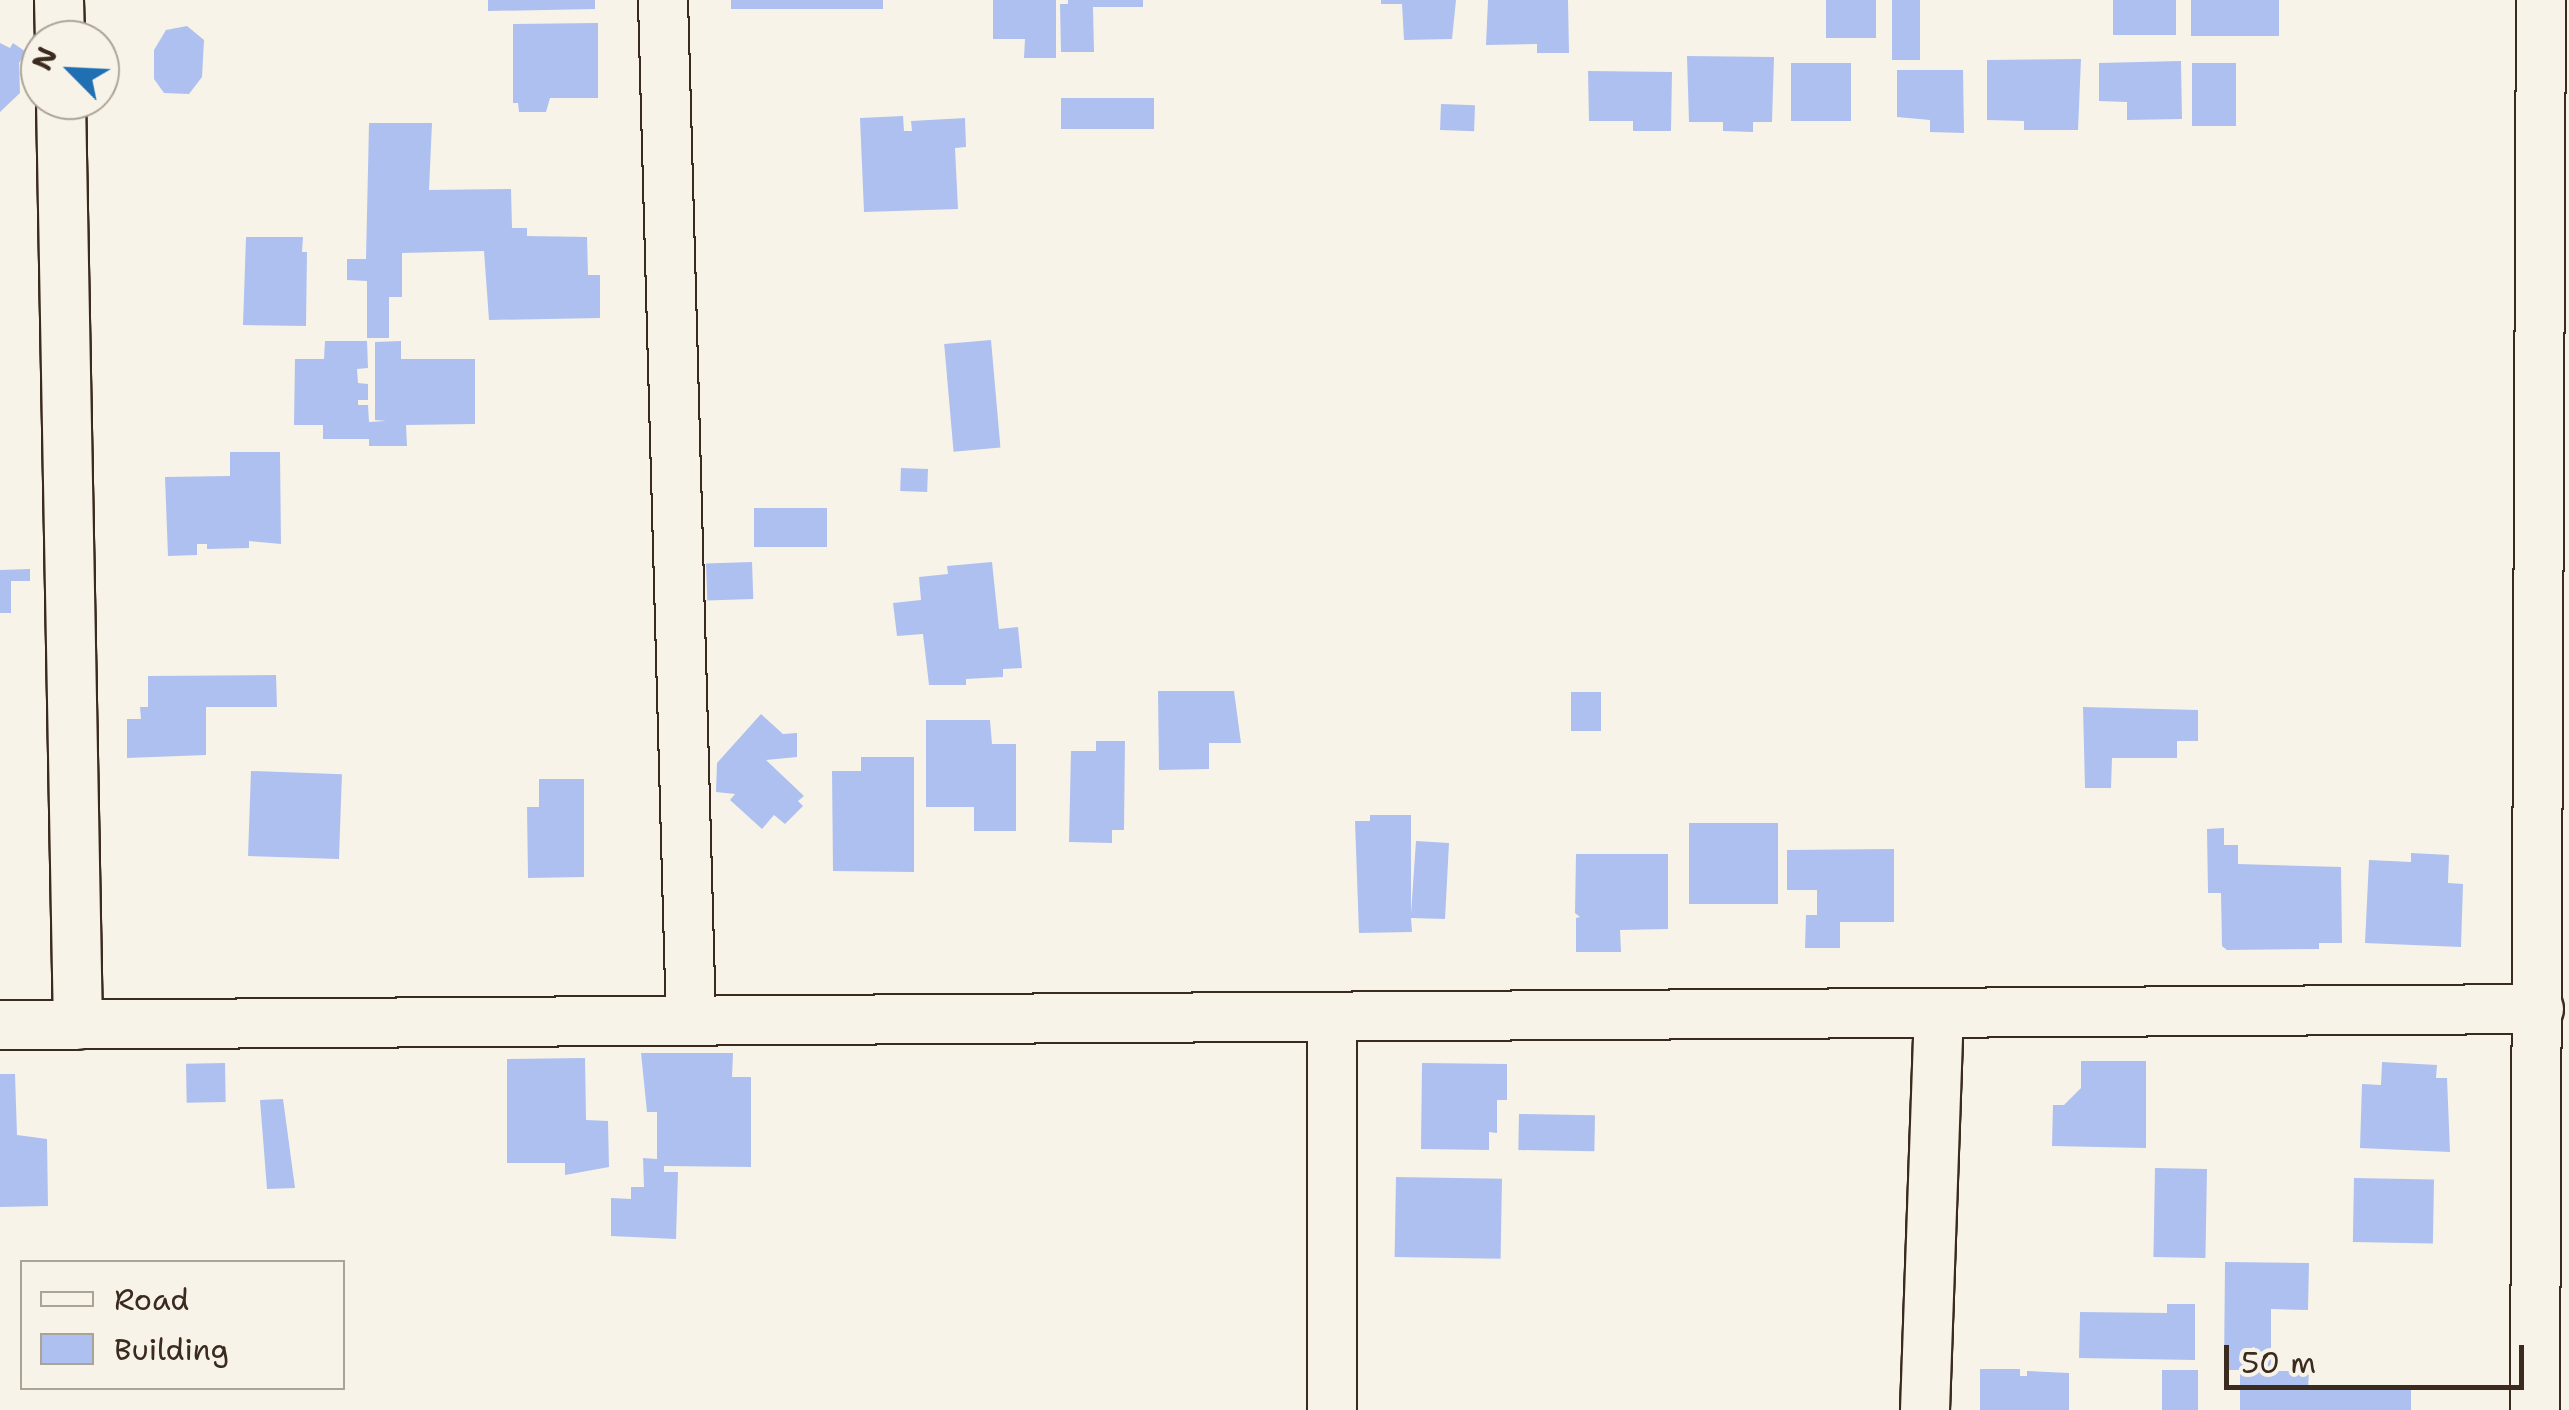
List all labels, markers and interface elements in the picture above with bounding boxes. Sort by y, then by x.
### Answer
north arrow [20,20,120,120]
text: N [23,41,66,76]
legend [20,1260,345,1390]
text: Road [114,1279,189,1320]
scale bar [2229,1325,2529,1387]
text: Building [114,1329,229,1370]
text: 50 m [2241,1342,2316,1383]

